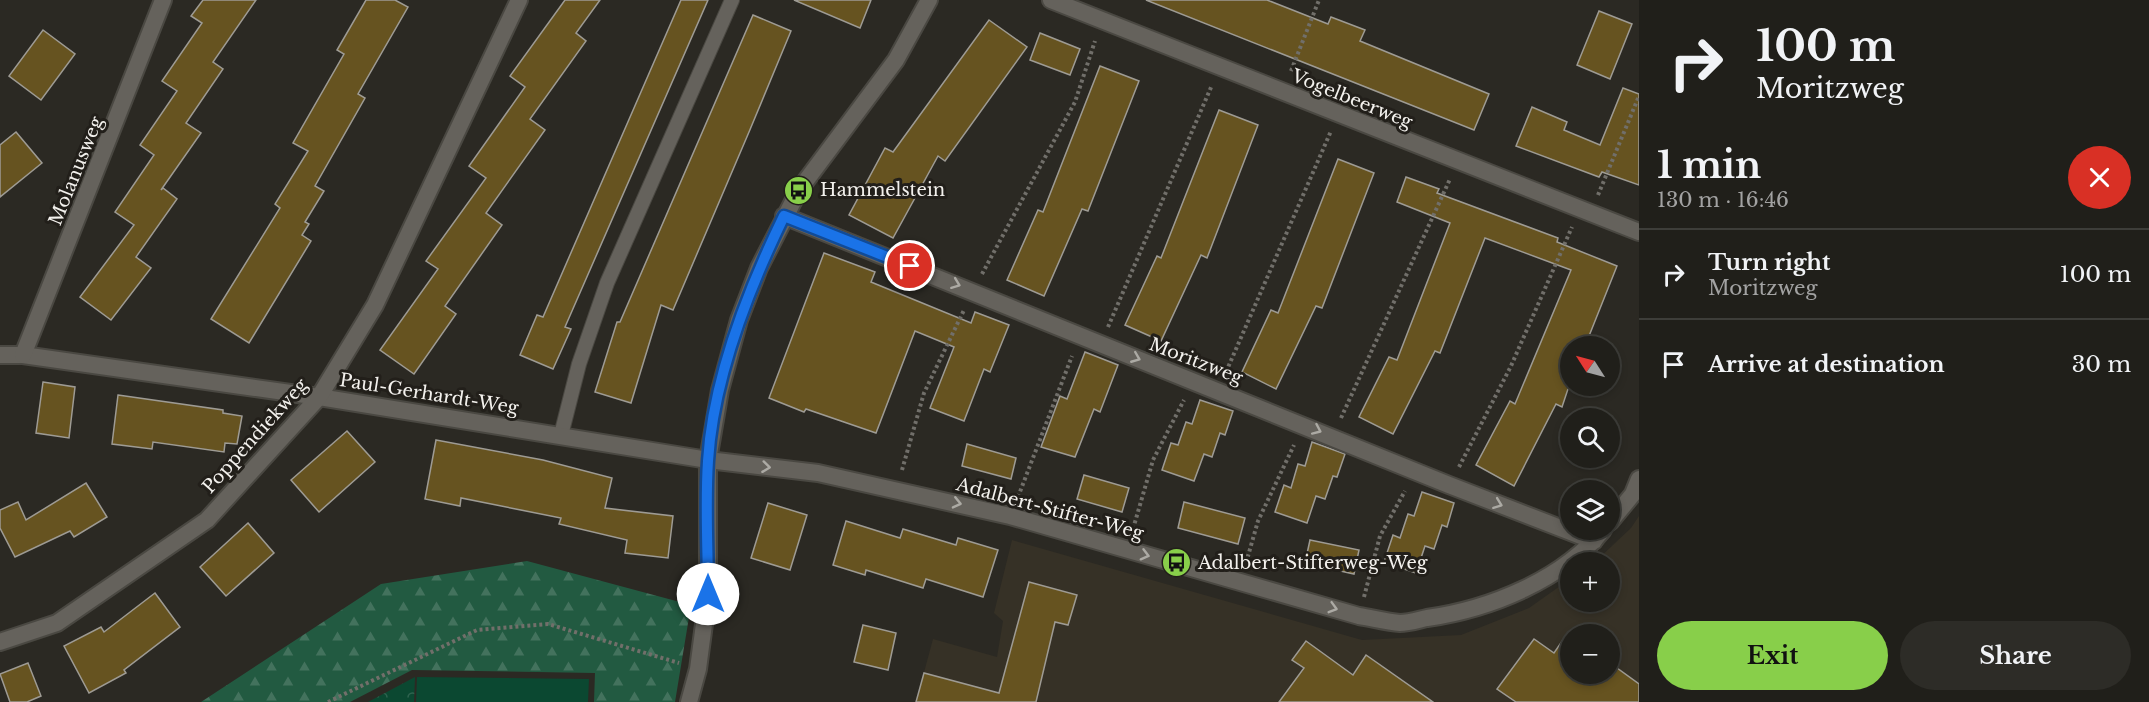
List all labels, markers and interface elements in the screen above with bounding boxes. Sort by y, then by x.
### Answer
text: 100 m [1756,20,1895,72]
icon: right [1657,24,1735,102]
street label: Vogelbeerweg [1287,64,1416,133]
text: Moritzweg [1756,72,1904,105]
street label: Molanusweg [44,113,108,229]
text: 1 min [1657,143,1761,188]
button: close [2068,146,2131,209]
bus stop icon: Hammelstein [783,174,815,206]
place label: Hammelstein [820,179,945,201]
text: 130 m · 16:46 [1657,188,1789,212]
pin [884,240,935,291]
icon: arrive [893,249,926,282]
text: Turn right [1708,249,1830,276]
icon: right [1657,258,1690,291]
text: 100 m [2060,261,2131,288]
text: Moritzweg [1708,276,1818,300]
one-way arrow [950,277,961,289]
street label: Moritzweg [1146,333,1246,389]
north arrow [1560,336,1620,396]
map controls [1560,336,1620,684]
icon: arrive [1657,348,1690,381]
one-way arrow [1130,351,1141,364]
text: Arrive at destination [1708,351,1945,378]
text: 30 m [2072,351,2131,378]
street label: Paul-Gerhardt-Weg [338,369,520,419]
street label: Poppendiekweg [198,374,312,498]
button: search [1560,408,1620,468]
one-way arrow [1311,423,1322,435]
one-way arrow [761,460,770,473]
street label: Adalbert-Stifter-Weg [953,473,1146,545]
button: layers [1560,480,1620,540]
one-way arrow [952,496,962,509]
one-way arrow [1492,496,1503,509]
one-way arrow [1140,547,1150,560]
bus stop icon: Adalbert-Stifterweg-Weg [1161,547,1193,579]
place label: Adalbert-Stifterweg-Weg [1197,552,1428,574]
button: + [1560,552,1620,612]
position arrow [676,562,740,626]
one-way arrow [1327,601,1338,613]
button: Exit [1657,621,1888,690]
button: Share [1900,621,2131,690]
button: − [1560,624,1620,684]

